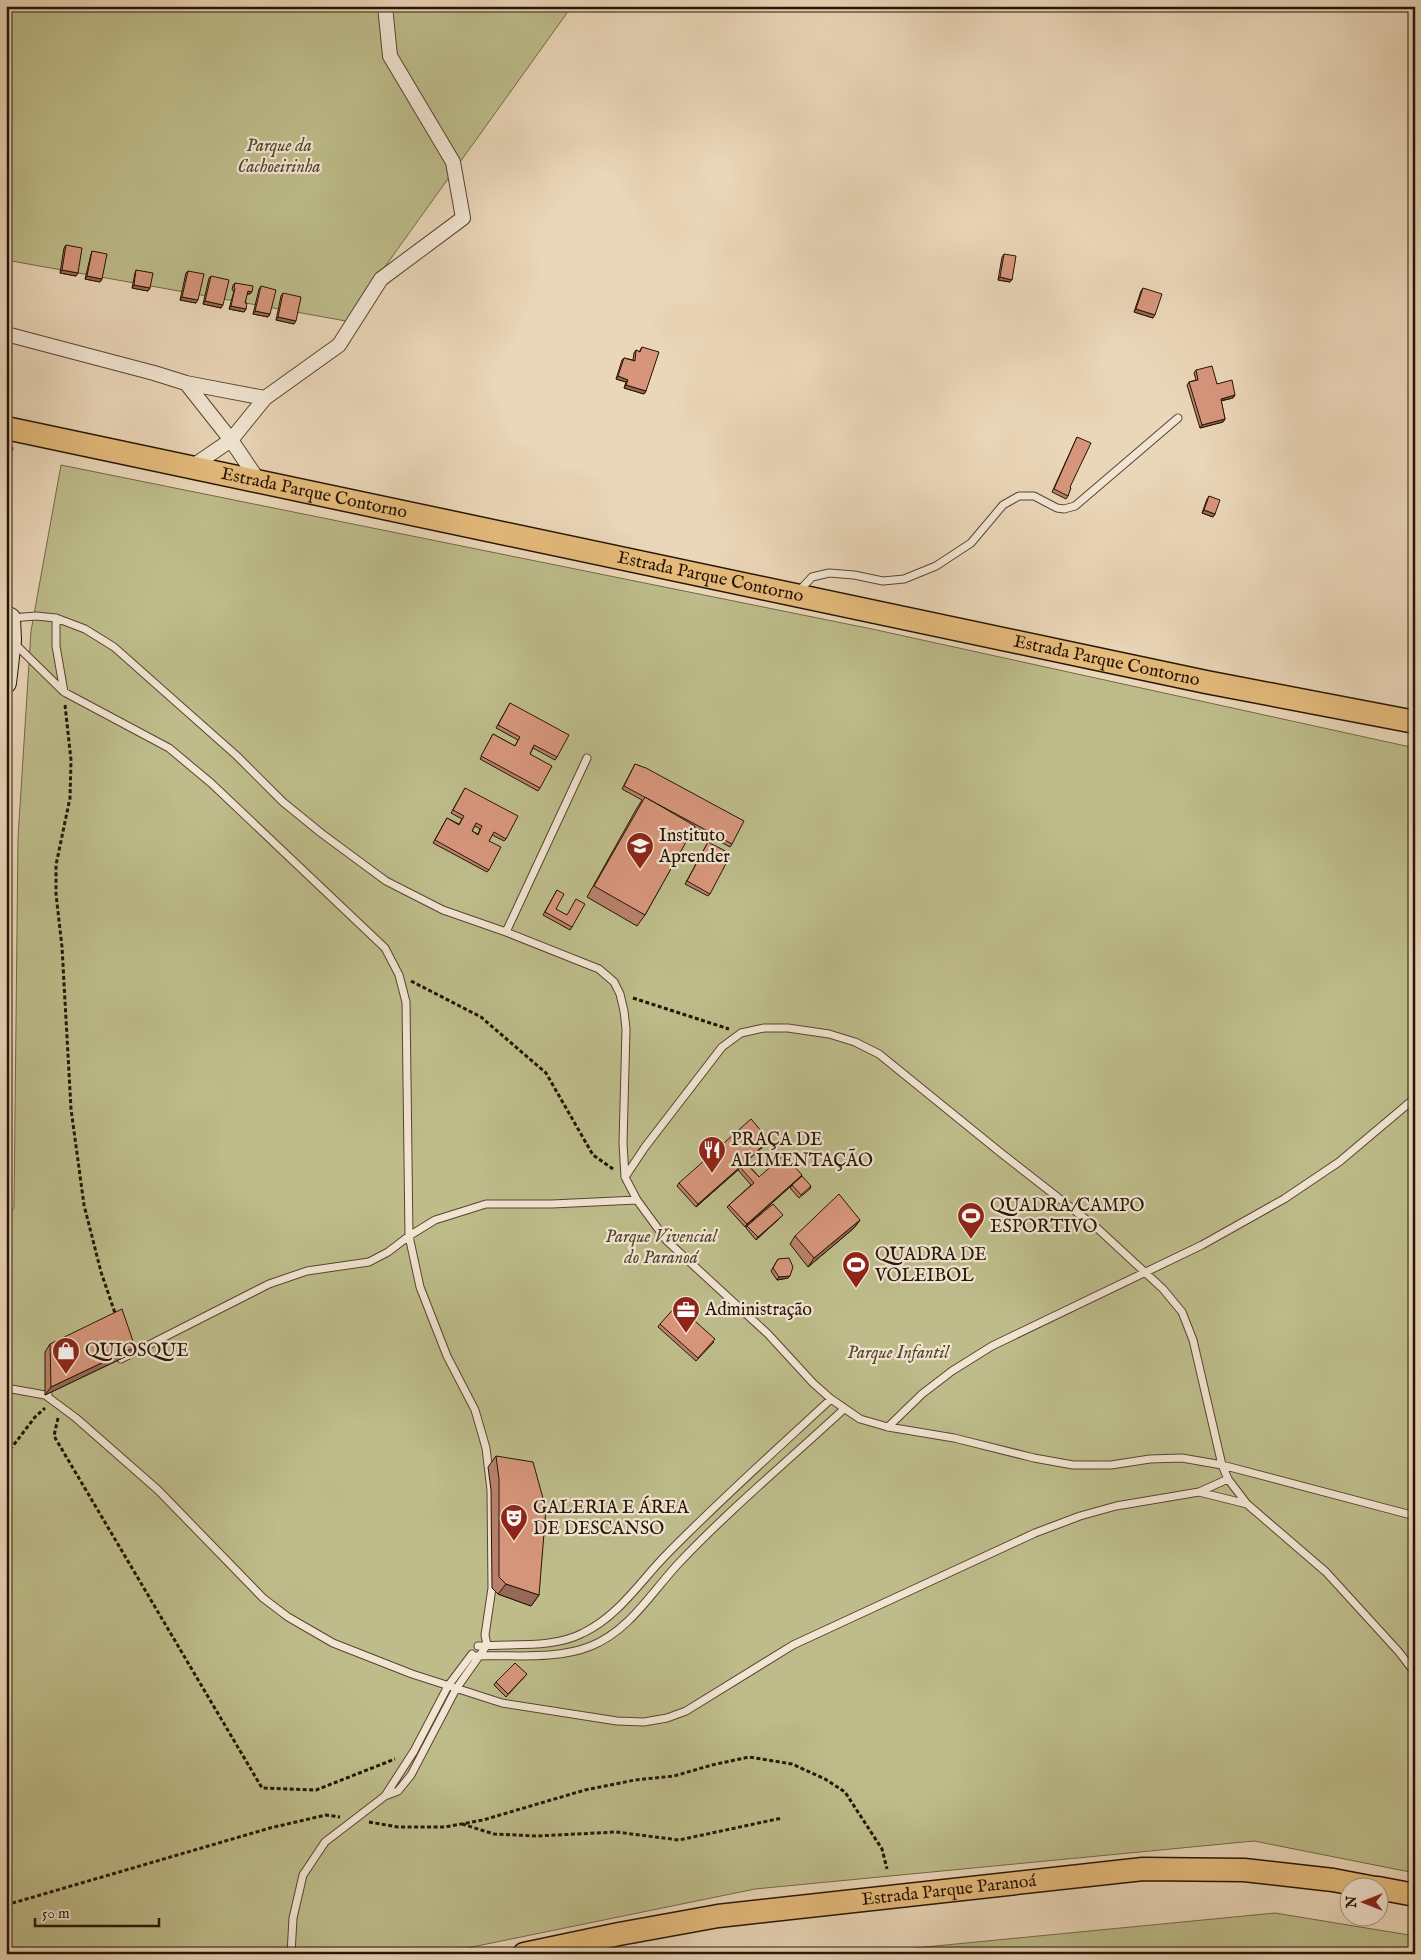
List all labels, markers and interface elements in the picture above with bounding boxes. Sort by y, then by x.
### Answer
park label: Parque da Cachoeirinha [237,135,321,179]
street label: Estrada Parque Contorno [219,462,410,524]
street label: Estrada Parque Contorno [615,546,806,608]
street label: Estrada Parque Contorno [1011,630,1202,692]
place label: Instituto Aprender [658,825,730,869]
school or university icon: Instituto Aprender [625,831,655,870]
place label: PRAÇA DE ALIMENTAÇÃO [730,1129,873,1173]
restaurant icon: PRAÇA DE ALIMENTAÇÃO [697,1135,727,1174]
place label: QUADRA/CAMPO ESPORTIVO [990,1195,1145,1239]
sports icon: QUADRA/CAMPO ESPORTIVO [956,1201,986,1240]
park label: Parque Vivencial do Paranoá [605,1226,719,1270]
place label: QUADRA DE VOLEIBOL [874,1244,987,1288]
sports icon: QUADRA DE VOLEIBOL [841,1250,871,1289]
office icon: Administração [671,1295,701,1334]
place label: Administração [704,1299,812,1322]
shop icon: QUIOSQUE [51,1336,81,1375]
place label: QUIOSQUE [85,1340,189,1363]
park label: Parque Infantil [847,1342,950,1365]
place label: GALERIA E ÁREA DE DESCANSO [533,1495,690,1541]
theatre icon: GALERIA E ÁREA DE DESCANSO [499,1503,529,1542]
street label: Estrada Parque Paranoá [860,1869,1038,1912]
north arrow [1338,1878,1388,1928]
scale bar [35,1895,159,1927]
text: N [1343,1896,1361,1909]
text: 50 m [42,1904,70,1923]

